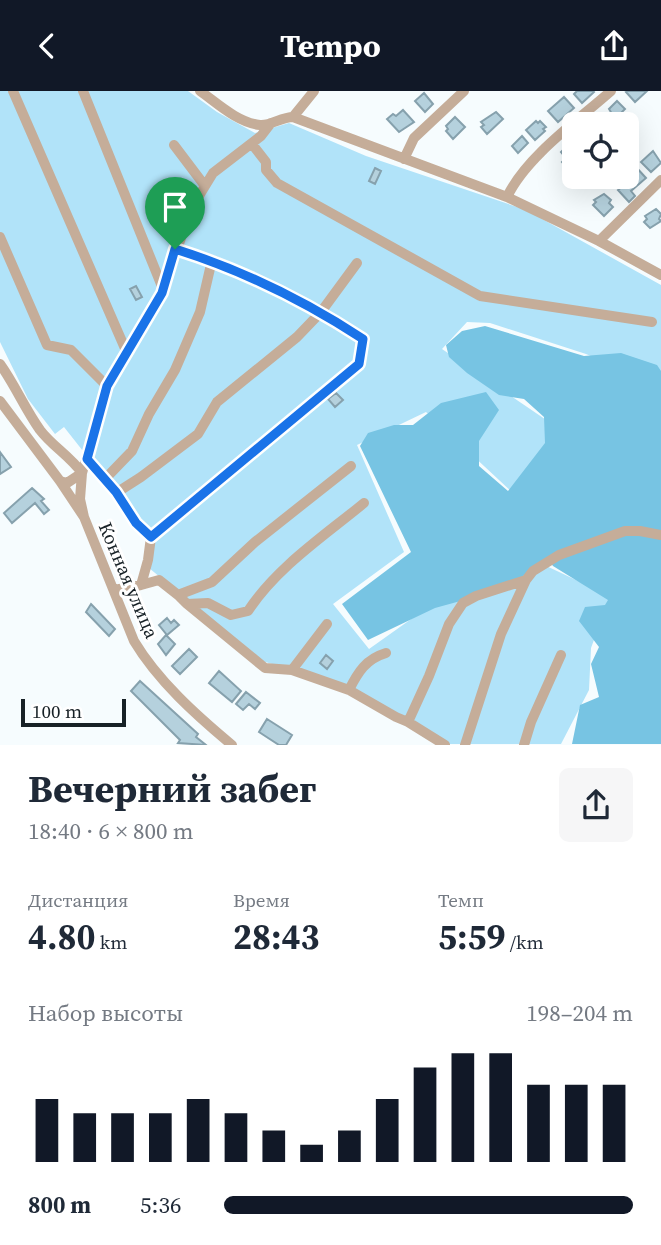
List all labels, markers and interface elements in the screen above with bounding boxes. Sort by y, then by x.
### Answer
text: Tempo [280,24,381,68]
icon: back [28,27,66,65]
icon: share [595,27,633,65]
map controls [562,112,639,189]
button: locate [562,112,639,189]
pin [145,177,205,249]
icon: arrive [156,188,194,226]
street label: Конная улица [93,518,165,642]
scale bar [21,695,126,727]
text: 100 m [32,698,82,724]
text: Вечерний забег [28,763,316,815]
button: share [559,768,633,842]
text: 18:40 · 6 × 800 m [28,815,194,847]
text: Дистанция [28,887,128,913]
text: Время [233,887,290,913]
text: Темп [438,887,484,913]
text: 4.80 [28,913,95,961]
text: 28:43 [233,913,319,961]
text: 5:59 [438,913,505,961]
text: km [95,929,127,955]
text: /km [505,929,544,955]
text: Набор высоты [28,997,183,1029]
text: 198–204 m [526,997,633,1029]
text: 800 m [28,1189,91,1221]
text: 5:36 [140,1189,181,1221]

